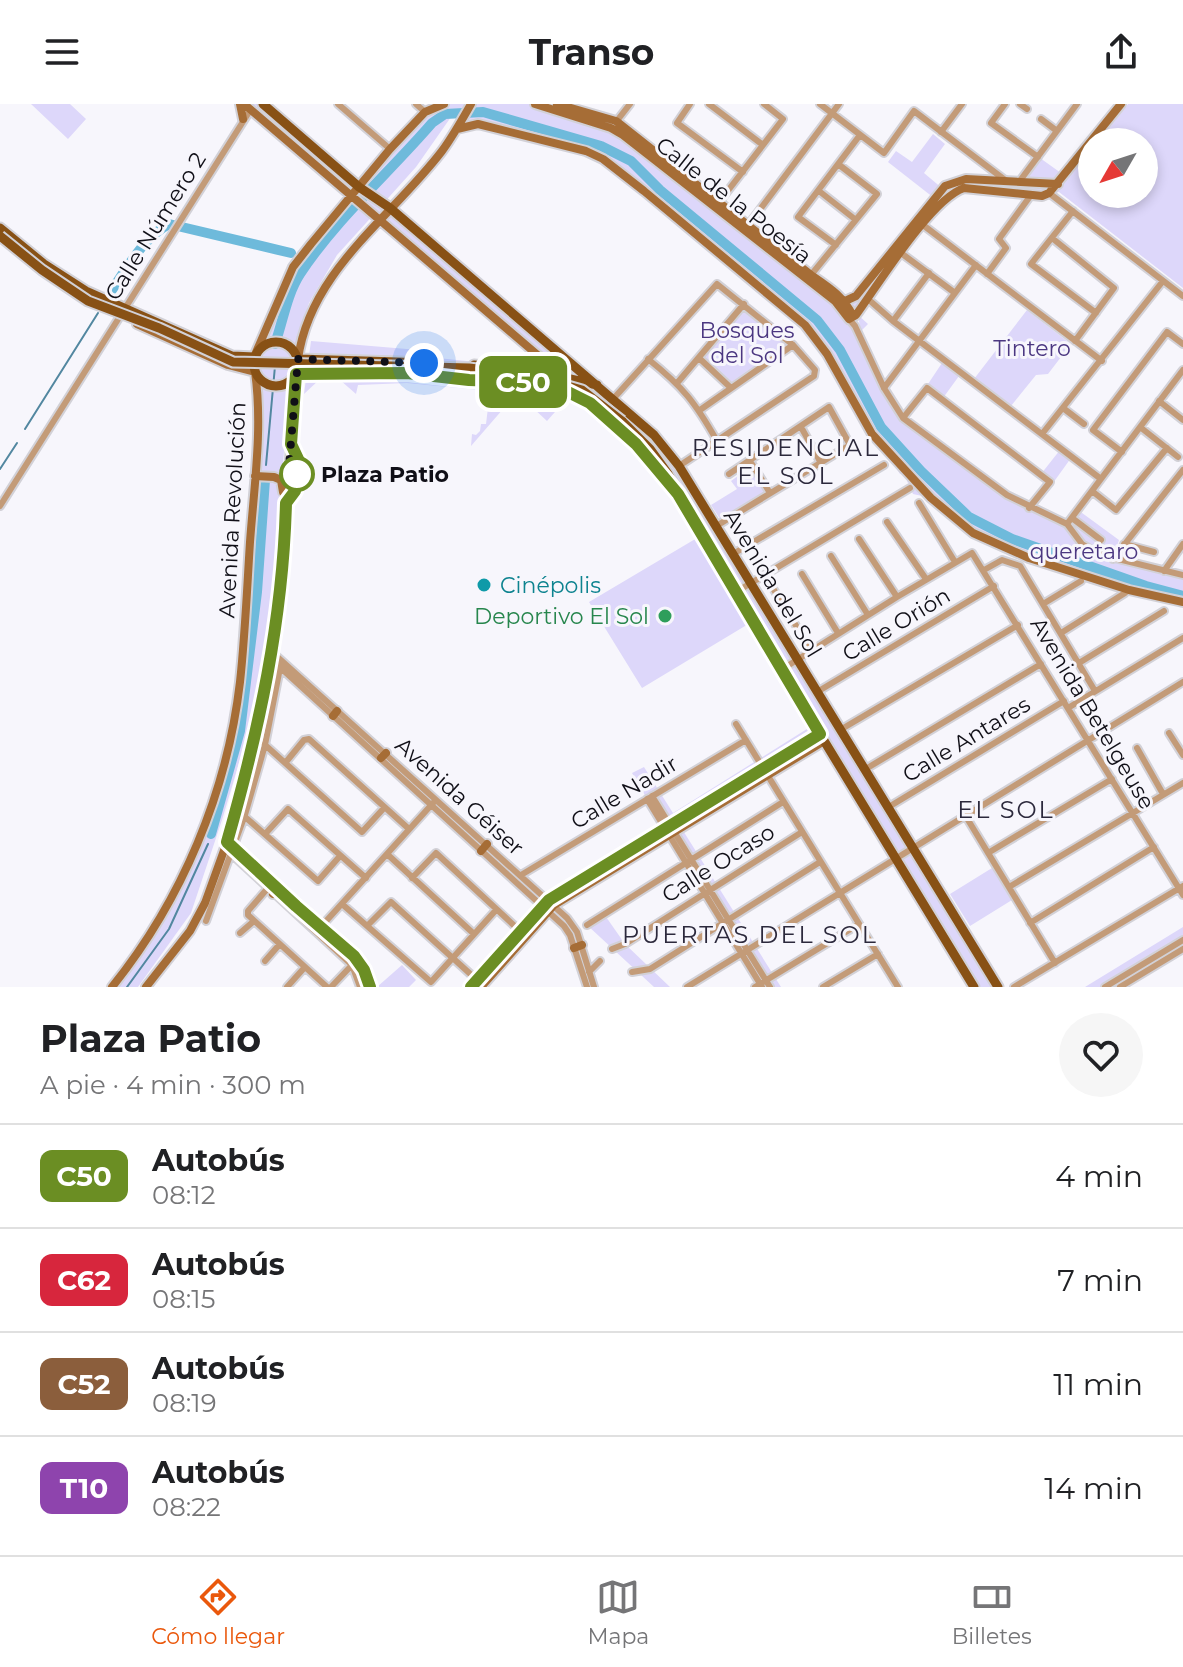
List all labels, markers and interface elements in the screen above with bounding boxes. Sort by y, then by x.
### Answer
icon: menu [40,30,84,74]
text: Transo [529,30,654,74]
icon: share [1099,30,1143,74]
north arrow [1078,128,1158,208]
map controls [1078,128,1158,208]
street label: Calle de la Poesía [650,131,817,270]
street label: Calle Número 2 [99,147,212,305]
park label: Bosques del Sol [700,317,795,369]
park label: Tintero [993,335,1071,362]
your location [404,343,444,383]
line badge: C50 [477,356,569,408]
text: C50 [495,365,551,399]
street label: Avenida Revolución [213,401,252,619]
district label: RESIDENCIAL EL SOL [692,433,880,490]
marker: Plaza Patio [280,457,314,491]
place label: Plaza Patio [321,461,449,488]
street label: Avenida del Sol [718,504,827,662]
park label: queretaro [1030,538,1138,565]
place label: Cinépolis [500,572,601,599]
marker: Cinépolis [475,576,493,594]
street label: Calle Orión [837,582,955,667]
place label: Deportivo El Sol [474,603,649,630]
marker: Deportivo El Sol [656,607,674,625]
street label: Avenida Betelgeuse [1025,612,1161,814]
street label: Calle Antares [898,691,1035,788]
street label: Avenida Géiser [390,732,529,861]
street label: Calle Nadir [566,750,683,835]
district label: EL SOL [957,795,1055,824]
street label: Calle Ocaso [657,818,780,909]
district label: PUERTAS DEL SOL [622,920,878,949]
button: heart [1059,1013,1143,1097]
text: Plaza Patio [40,1015,261,1062]
text: A pie · 4 min · 300 m [40,1069,306,1101]
text: Autobús [152,1142,285,1179]
text: 4 min [1055,1158,1143,1195]
text: C50 [56,1159,112,1193]
text: 08:12 [152,1179,215,1211]
text: Autobús [152,1246,285,1283]
text: 7 min [1057,1262,1143,1299]
text: C62 [57,1263,111,1297]
text: 08:15 [152,1283,215,1315]
text: Autobús [152,1350,285,1387]
text: 11 min [1053,1366,1143,1403]
text: C52 [57,1367,111,1401]
text: 08:19 [152,1387,217,1419]
text: Autobús [152,1454,285,1491]
text: 14 min [1044,1470,1143,1507]
text: T10 [60,1471,108,1505]
text: 08:22 [152,1491,221,1523]
tab: Cómo llegar [151,1575,285,1650]
tab: Mapa [587,1575,649,1650]
tab: Billetes [952,1575,1032,1650]

